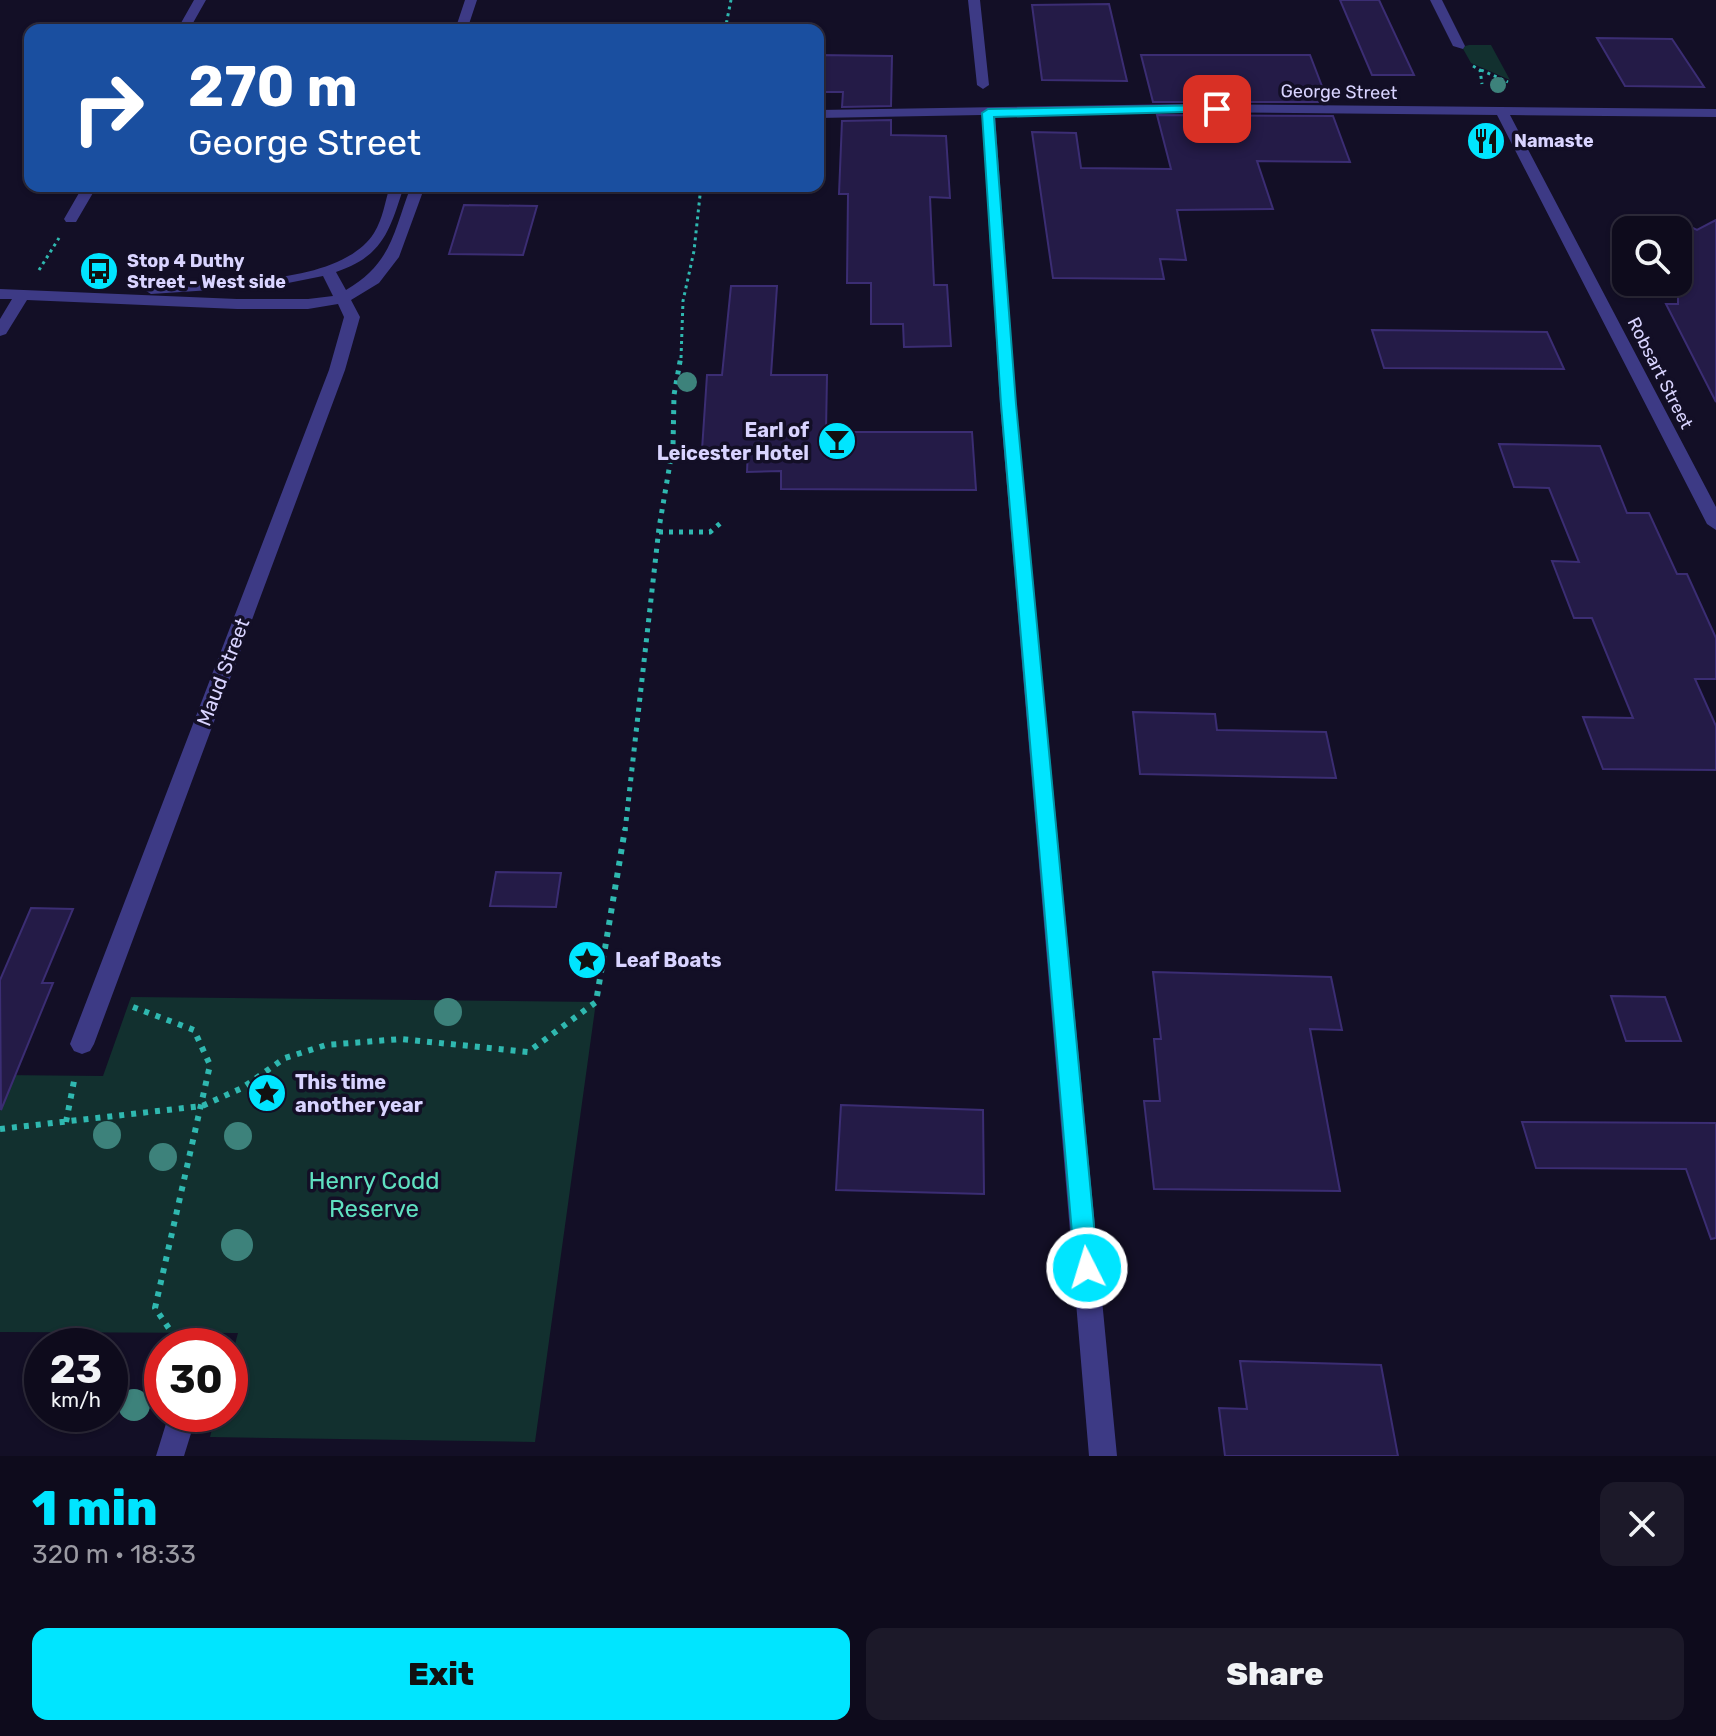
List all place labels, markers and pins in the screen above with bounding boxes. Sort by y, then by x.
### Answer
pin [1183,75,1251,143]
restaurant icon: Namaste [1465,120,1507,162]
place label: Namaste [1514,130,1594,152]
bus stop icon: Stop 4 Duthy Street - West side [78,250,120,292]
place label: Stop 4 Duthy Street - West side [127,250,286,293]
place label: Earl of Leicester Hotel [657,418,809,465]
bar icon: Earl of Leicester Hotel [816,420,858,462]
place icon: Leaf Boats [566,939,608,981]
place label: Leaf Boats [615,948,722,972]
place label: This time another year [295,1070,423,1117]
place icon: This time another year [246,1072,288,1114]

